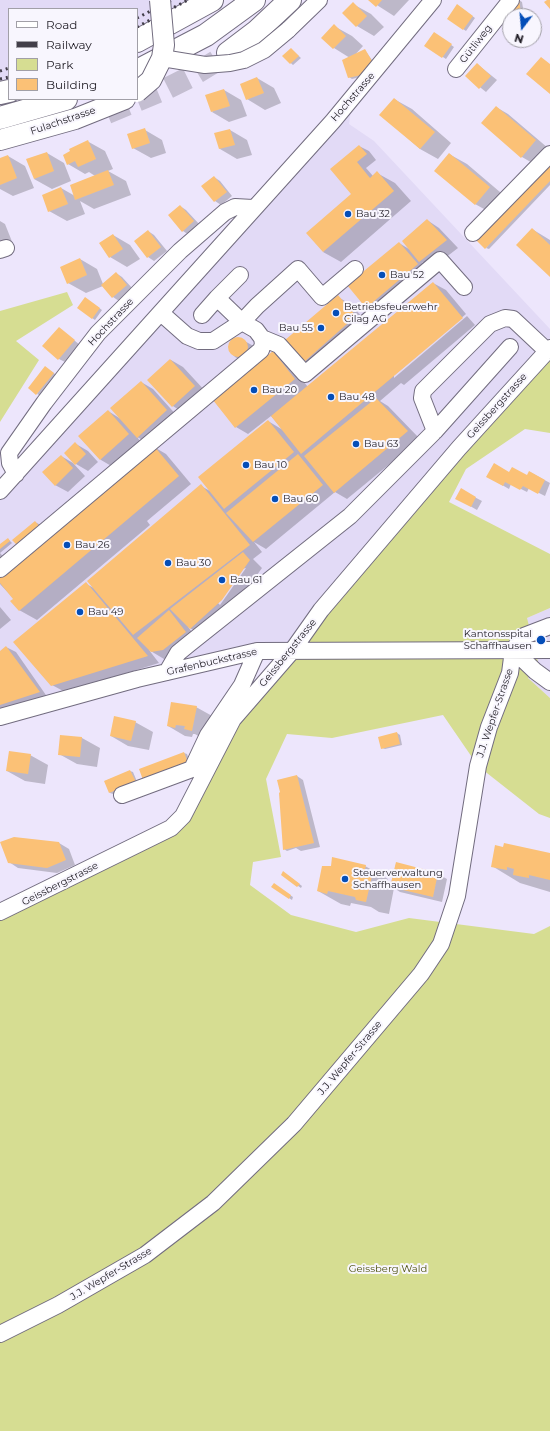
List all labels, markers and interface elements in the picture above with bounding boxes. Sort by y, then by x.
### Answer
legend [8,8,138,100]
north arrow [502,8,542,48]
text: Road [46,17,77,32]
street label: Gütliweg [457,22,495,66]
text: N [513,31,525,47]
text: Railway [46,37,92,52]
text: Park [46,57,73,72]
street label: Hochstrasse [328,70,378,124]
text: Building [46,77,97,92]
street label: Fulachstrasse [29,104,97,138]
place label: Bau 32 [356,208,390,220]
marker: Bau 32 [343,209,353,219]
place label: Bau 52 [390,269,424,281]
marker: Bau 52 [377,270,387,280]
street label: Hochstrasse [86,296,136,348]
place label: Betriebsfeuerwehr Cilag AG [344,301,438,324]
marker: Betriebsfeuerwehr Cilag AG [331,308,341,318]
place label: Bau 55 [279,322,313,334]
marker: Bau 55 [316,323,326,333]
street label: Geissbergstrasse [464,371,530,441]
place label: Bau 20 [262,384,297,396]
marker: Bau 20 [249,385,259,395]
place label: Bau 48 [339,391,375,403]
marker: Bau 48 [326,392,336,402]
place label: Bau 63 [364,438,399,450]
marker: Bau 63 [351,439,361,449]
place label: Bau 10 [254,459,287,471]
marker: Bau 10 [241,460,251,470]
place label: Bau 60 [283,493,318,505]
marker: Bau 60 [270,494,280,504]
place label: Bau 26 [75,539,110,551]
marker: Bau 26 [62,540,72,550]
place label: Bau 30 [176,557,211,569]
marker: Bau 30 [163,558,173,568]
place label: Bau 61 [230,574,262,586]
marker: Bau 61 [217,575,227,585]
place label: Bau 49 [88,606,123,618]
marker: Bau 49 [75,607,85,617]
street label: Geissbergstrasse [257,617,319,689]
place label: Kantonsspital Schaffhausen [464,628,532,652]
marker: Kantonsspital Schaffhausen [535,634,547,646]
street label: Grafenbuckstrasse [166,646,258,678]
street label: J.J. Wepfer-Strasse [474,667,516,759]
street label: Geissbergstrasse [20,860,100,908]
place label: Steuerverwaltung Schaffhausen [353,867,443,890]
marker: Steuerverwaltung Schaffhausen [340,874,350,884]
street label: J.J. Wepfer-Strasse [315,1019,385,1097]
street label: J.J. Wepfer-Strasse [68,1245,154,1303]
park label: Geissberg Wald [349,1263,427,1275]

